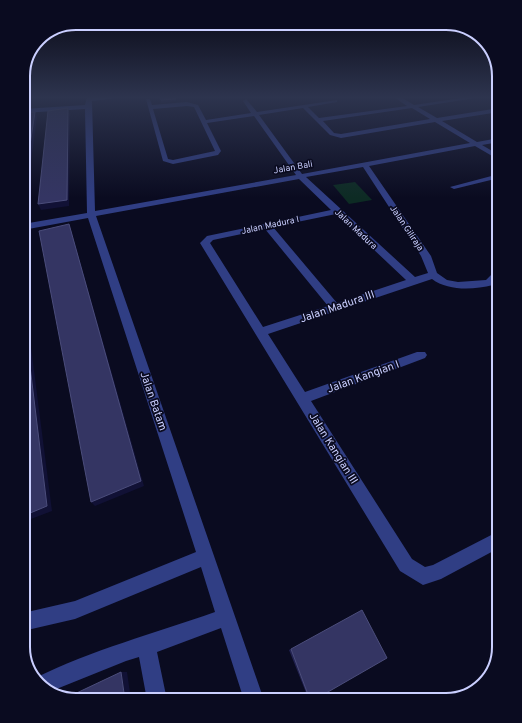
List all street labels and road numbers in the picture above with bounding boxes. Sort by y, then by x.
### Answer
street label: Jalan Bali [273,159,313,176]
street label: Jalan Giliraja [387,203,426,253]
street label: Jalan Madura [332,207,379,252]
street label: Jalan Madura I [240,214,300,237]
street label: Jalan Madura III [298,288,376,326]
street label: Jalan Kangian I [325,357,401,396]
street label: Jalan Batam [136,370,170,433]
street label: Jalan Kangian III [306,410,361,487]

